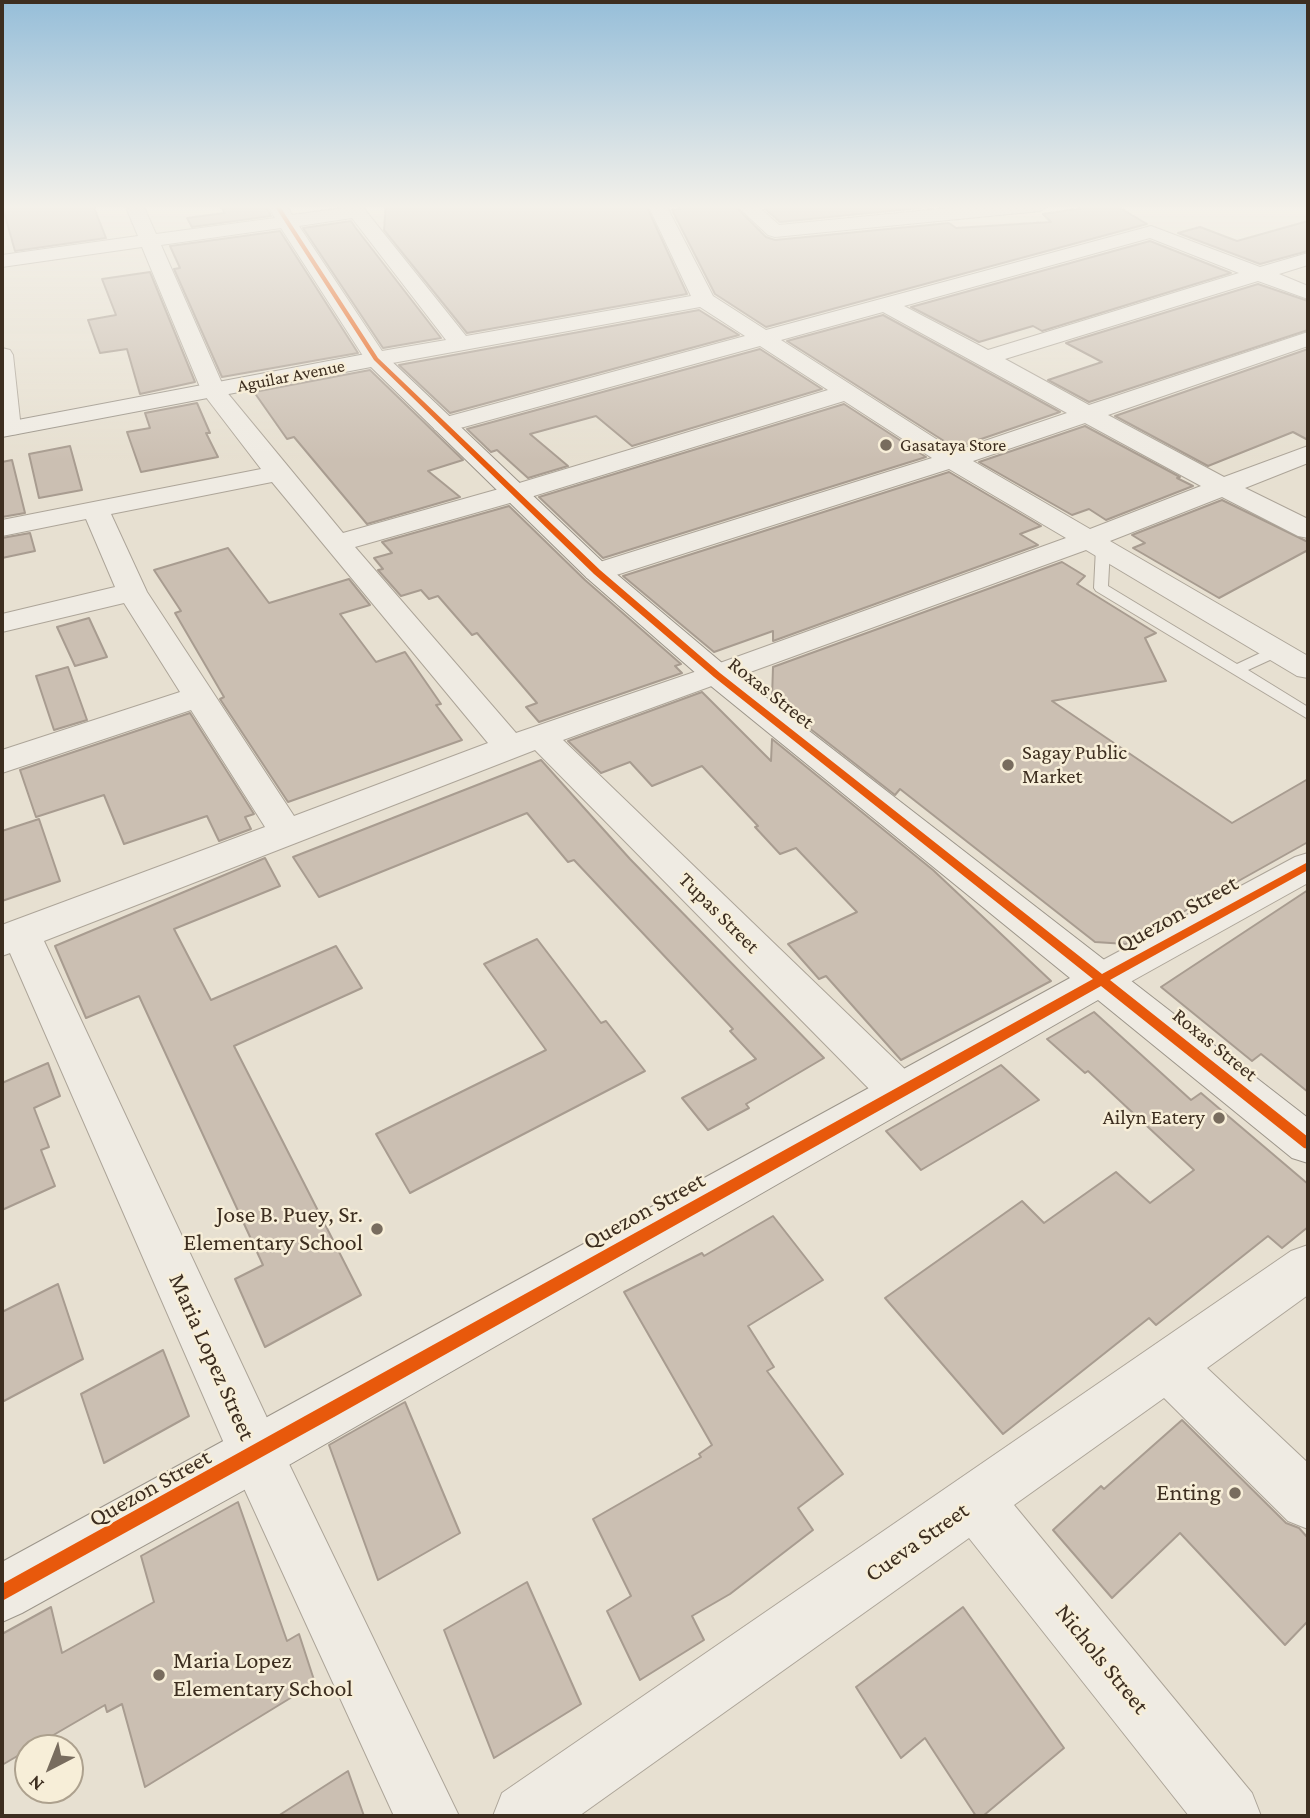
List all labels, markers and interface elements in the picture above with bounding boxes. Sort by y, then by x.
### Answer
street label: Aguilar Avenue [235,355,347,397]
place label: Gasataya Store [900,434,1006,456]
marker: Gasataya Store [878,437,894,453]
street label: Roxas Street [723,652,819,734]
place label: Sagay Public Market [1022,740,1127,790]
marker: Sagay Public Market [1000,757,1016,773]
street label: Tupas Street [673,867,765,959]
street label: Quezon Street [1111,869,1243,959]
street label: Roxas Street [1167,1003,1263,1087]
place label: Ailyn Eatery [1103,1105,1205,1131]
marker: Ailyn Eatery [1211,1110,1227,1126]
street label: Quezon Street [578,1166,710,1256]
place label: Jose B. Puey, Sr. Elementary School [183,1201,363,1257]
marker: Jose B. Puey, Sr. Elementary School [369,1221,385,1237]
street label: Maria Lopez Street [162,1269,262,1445]
street label: Quezon Street [84,1443,216,1533]
place label: Enting [1156,1479,1221,1507]
marker: Enting [1227,1485,1243,1501]
street label: Cueva Street [860,1496,974,1588]
street label: Nichols Street [1049,1598,1155,1720]
place label: Maria Lopez Elementary School [173,1647,353,1703]
marker: Maria Lopez Elementary School [151,1667,167,1683]
north arrow [14,1734,84,1804]
text: N [24,1771,48,1796]

